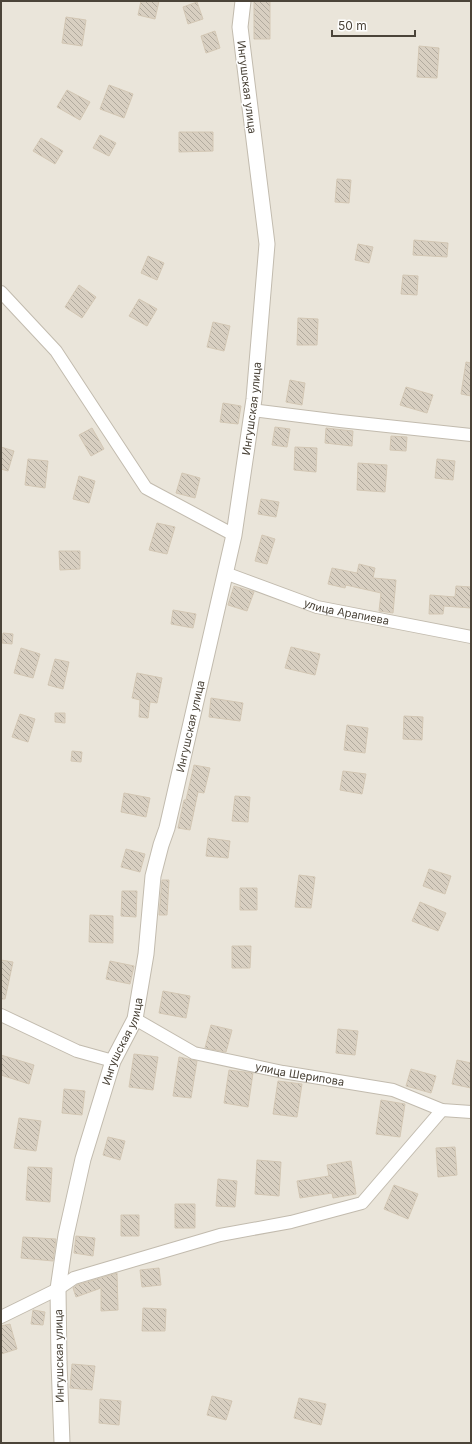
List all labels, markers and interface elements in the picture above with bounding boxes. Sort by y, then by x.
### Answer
scale bar [332,12,415,38]
text: 50 m [338,18,367,33]
street label: Ингушская улица [234,40,260,134]
street label: Ингушская улица [239,361,264,456]
street label: улица Арапиева [302,596,390,628]
street label: Ингушская улица [173,679,208,774]
street label: Ингушская улица [99,997,145,1087]
street label: улица Шерипова [254,1059,345,1089]
street label: Ингушская улица [51,1309,67,1403]

